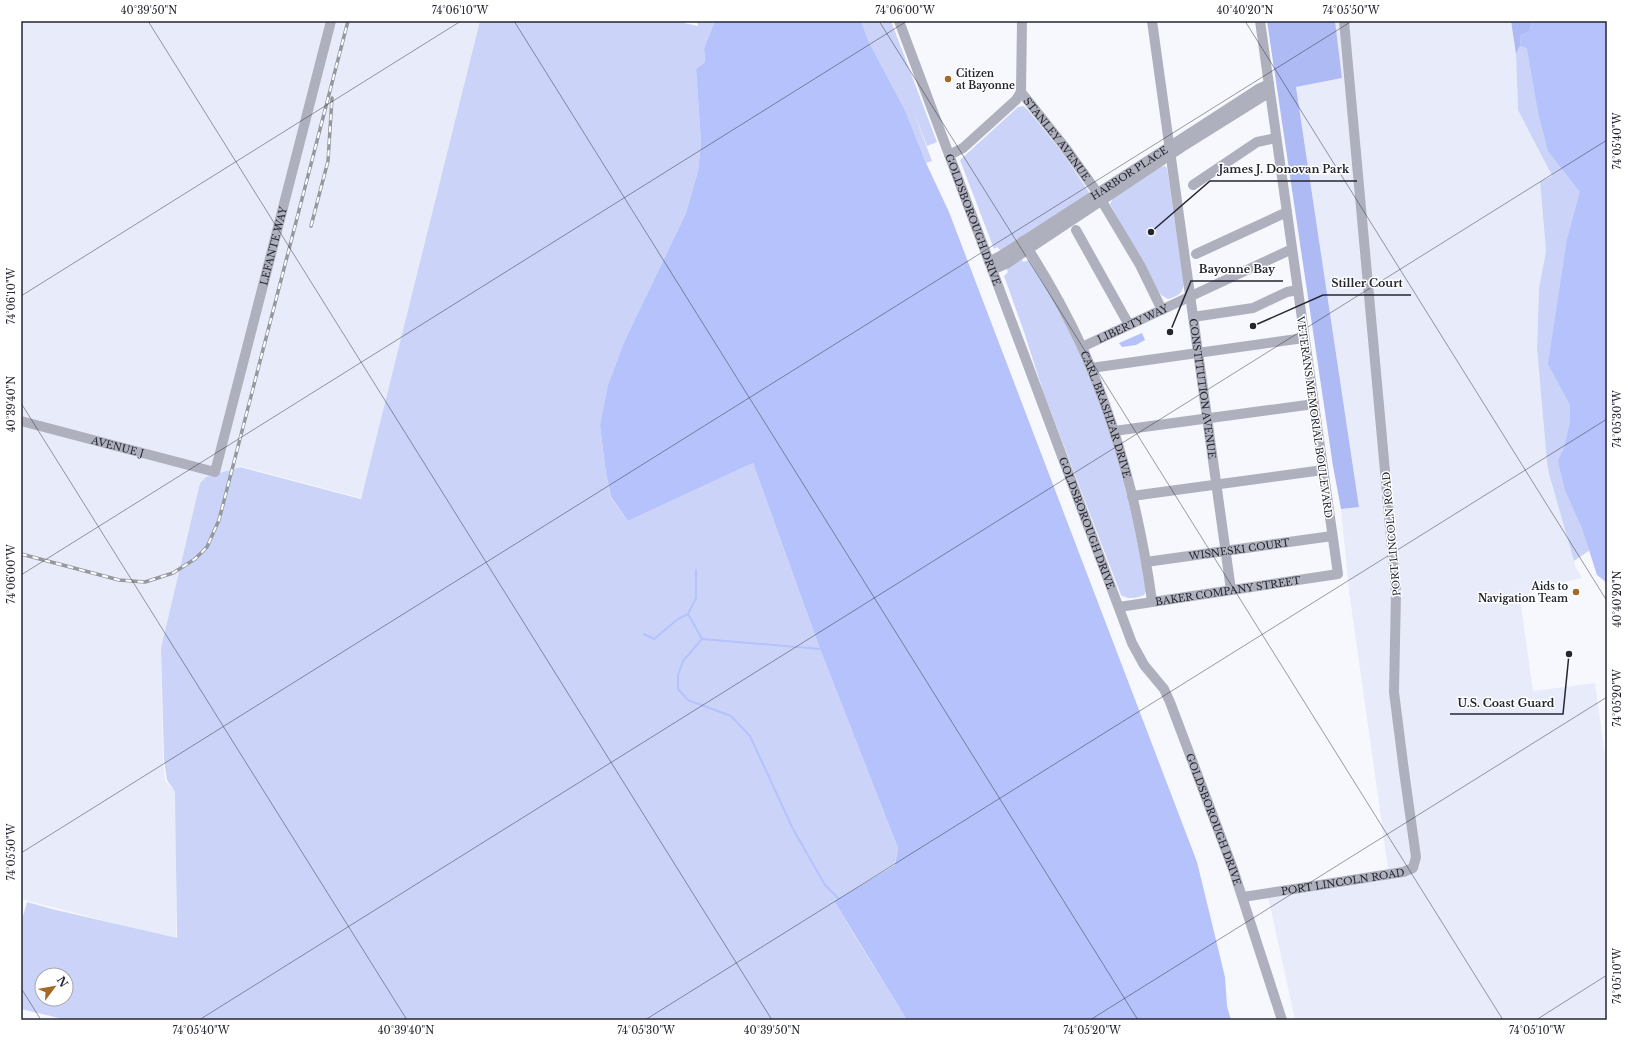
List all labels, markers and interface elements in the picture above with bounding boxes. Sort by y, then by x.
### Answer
text: 40°39'50"N [121,4,177,17]
text: 74°06'10"W [432,4,489,17]
text: 74°06'00"W [875,4,935,17]
text: 40°40'20"N [1216,4,1274,17]
text: 74°05'50"W [1323,4,1380,17]
place label: Citizen at Bayonne [956,67,1015,92]
marker: Citizen at Bayonne [943,74,953,84]
street label: STANLEY AVENUE [1021,95,1093,183]
text: 74°05'40"W [1611,112,1624,170]
street label: HARBOR PLACE [1088,144,1170,203]
street label: GOLDSBOROUGH DRIVE [942,152,1004,287]
callout: James J. Donovan Park [1210,158,1357,181]
text: James J. Donovan Park [1217,162,1350,176]
street label: LEFANTE WAY [257,205,290,287]
callout: Bayonne Bay [1191,258,1283,281]
text: Bayonne Bay [1199,262,1276,276]
text: 74°06'10"W [5,267,18,324]
callout: Stiller Court [1323,272,1411,295]
text: Stiller Court [1331,276,1404,290]
street label: LIBERTY WAY [1095,301,1171,346]
street label: VETERANS MEMORIAL BOULEVARD [1294,314,1335,519]
street label: CONSTITUTION AVENUE [1186,318,1219,460]
street label: CARL BRASHEAR DRIVE [1077,349,1133,479]
text: 40°39'40"N [5,376,18,432]
text: 74°05'30"W [1611,390,1624,448]
street label: AVENUE J [89,434,145,460]
street label: GOLDSBOROUGH DRIVE [1056,455,1117,591]
street label: PORT LINCOLN ROAD [1380,471,1403,597]
street label: WISNESKI COURT [1187,536,1290,563]
text: 74°06'00"W [5,544,18,604]
text: 40°40'20"N [1611,570,1624,628]
street label: BAKER COMPANY STREET [1154,574,1301,608]
place label: Aids to Navigation Team [1478,580,1568,605]
marker: Aids to Navigation Team [1571,587,1581,597]
text: 74°05'20"W [1611,669,1624,727]
callout: U.S. Coast Guard [1450,691,1563,714]
text: U.S. Coast Guard [1458,696,1555,710]
street label: GOLDSBOROUGH DRIVE [1183,752,1244,887]
text: 74°05'50"W [5,823,18,880]
street label: PORT LINCOLN ROAD [1280,866,1406,898]
text: 74°05'10"W [1611,948,1624,1004]
north arrow [34,967,74,1007]
text: N [54,974,72,990]
text: 74°05'40"W [173,1024,230,1037]
text: 40°39'40"N [378,1024,434,1037]
text: 74°05'30"W [617,1024,675,1037]
text: 40°39'50"N [744,1024,800,1037]
text: 74°05'20"W [1063,1024,1121,1037]
text: 74°05'10"W [1509,1024,1565,1037]

